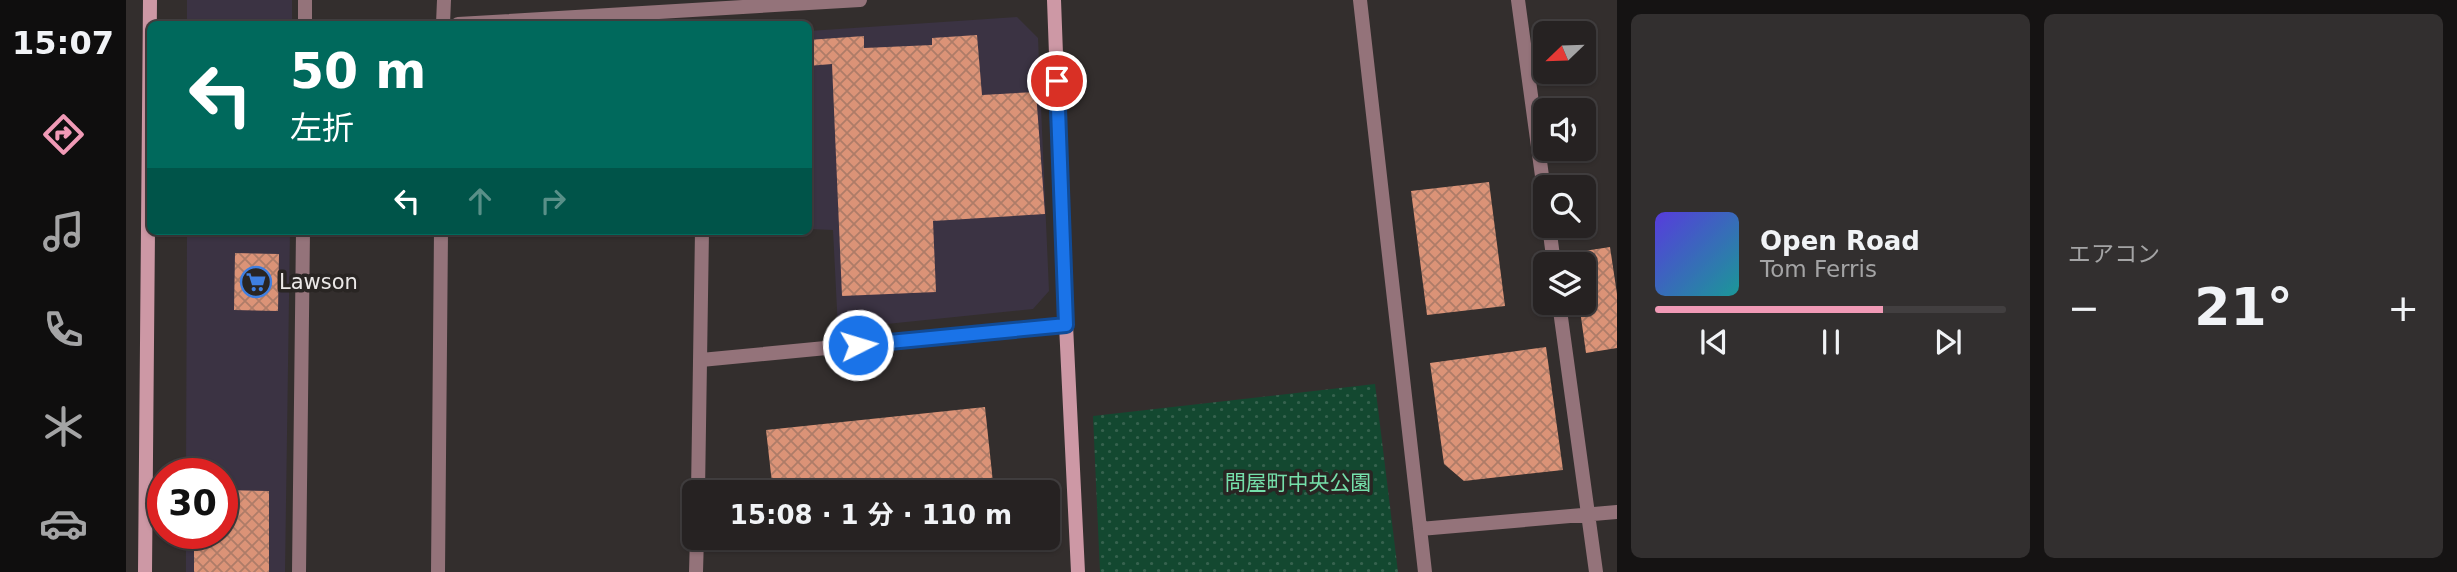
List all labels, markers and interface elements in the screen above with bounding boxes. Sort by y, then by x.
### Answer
north arrow [1533,21,1596,84]
map controls [1533,21,1596,315]
text: 15:07 [12,24,114,62]
text: 50 m [290,43,426,100]
icon: left [175,49,266,140]
pin [1027,51,1087,111]
icon: arrive [1038,62,1076,100]
button: sound [1533,98,1596,161]
text: 左折 [290,109,354,147]
icon: directions [39,110,88,159]
button: search [1533,175,1596,238]
icon: left [388,182,426,220]
icon: ahead [461,182,499,220]
icon: right [534,182,572,220]
icon: music [39,207,88,256]
text: Open Road [1760,226,1920,256]
text: エアコン [2068,241,2160,267]
button: layers [1533,252,1596,315]
text: Tom Ferris [1760,256,1877,282]
supermarket icon: Lawson [239,265,273,299]
place label: Lawson [279,270,358,294]
text: 21° [2194,277,2293,337]
text: − [2068,286,2100,330]
text: + [2387,286,2419,330]
icon: phone [39,305,88,354]
position arrow [821,308,895,382]
icon: previous [1695,323,1733,361]
icon: pause [1812,323,1850,361]
icon: next [1929,323,1967,361]
icon: climate [39,402,88,451]
speed limit sign: 30 [147,458,238,549]
park label: 問屋町中央公園 [1225,471,1372,495]
icon: car [39,499,88,548]
text: 15:08 · 1 分 · 110 m [730,500,1012,530]

